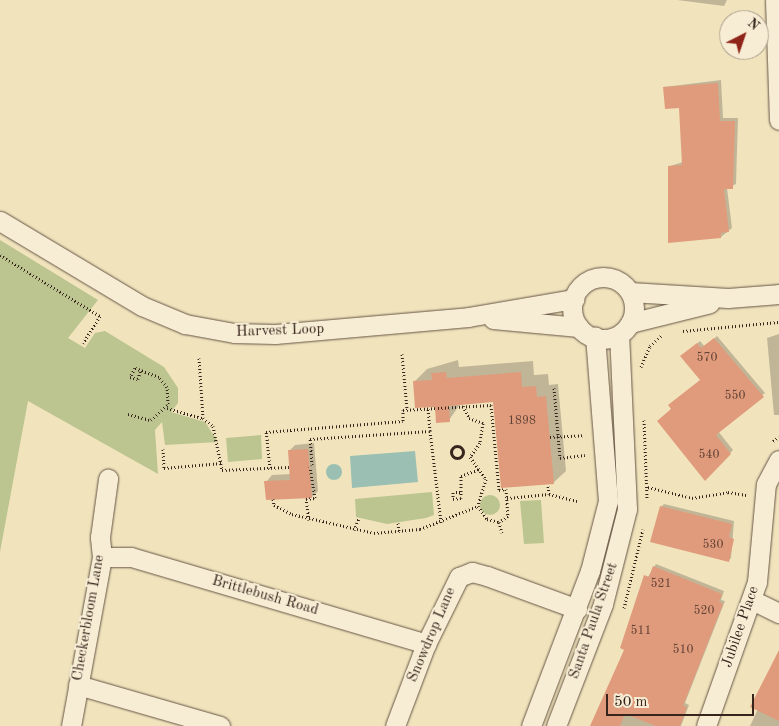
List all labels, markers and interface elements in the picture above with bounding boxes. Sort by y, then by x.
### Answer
north arrow [719,10,769,60]
text: N [745,16,762,33]
street label: Harvest Loop [236,320,324,342]
house number: 570 [697,352,717,366]
house number: 550 [725,390,745,404]
house number: 1898 [508,415,536,429]
house number: 540 [699,449,719,463]
house number: 530 [703,539,723,553]
street label: Checkerbloom Lane [69,554,109,682]
street label: Santa Paula Street [566,560,622,682]
street label: Brittlebush Road [210,572,320,620]
house number: 521 [651,578,671,592]
street label: Jubilee Place [719,584,763,670]
street label: Snowdrop Lane [404,585,460,685]
house number: 520 [694,605,714,619]
house number: 511 [631,625,651,639]
house number: 510 [673,644,693,658]
scale bar [609,684,756,716]
text: 50 m [614,695,648,710]

